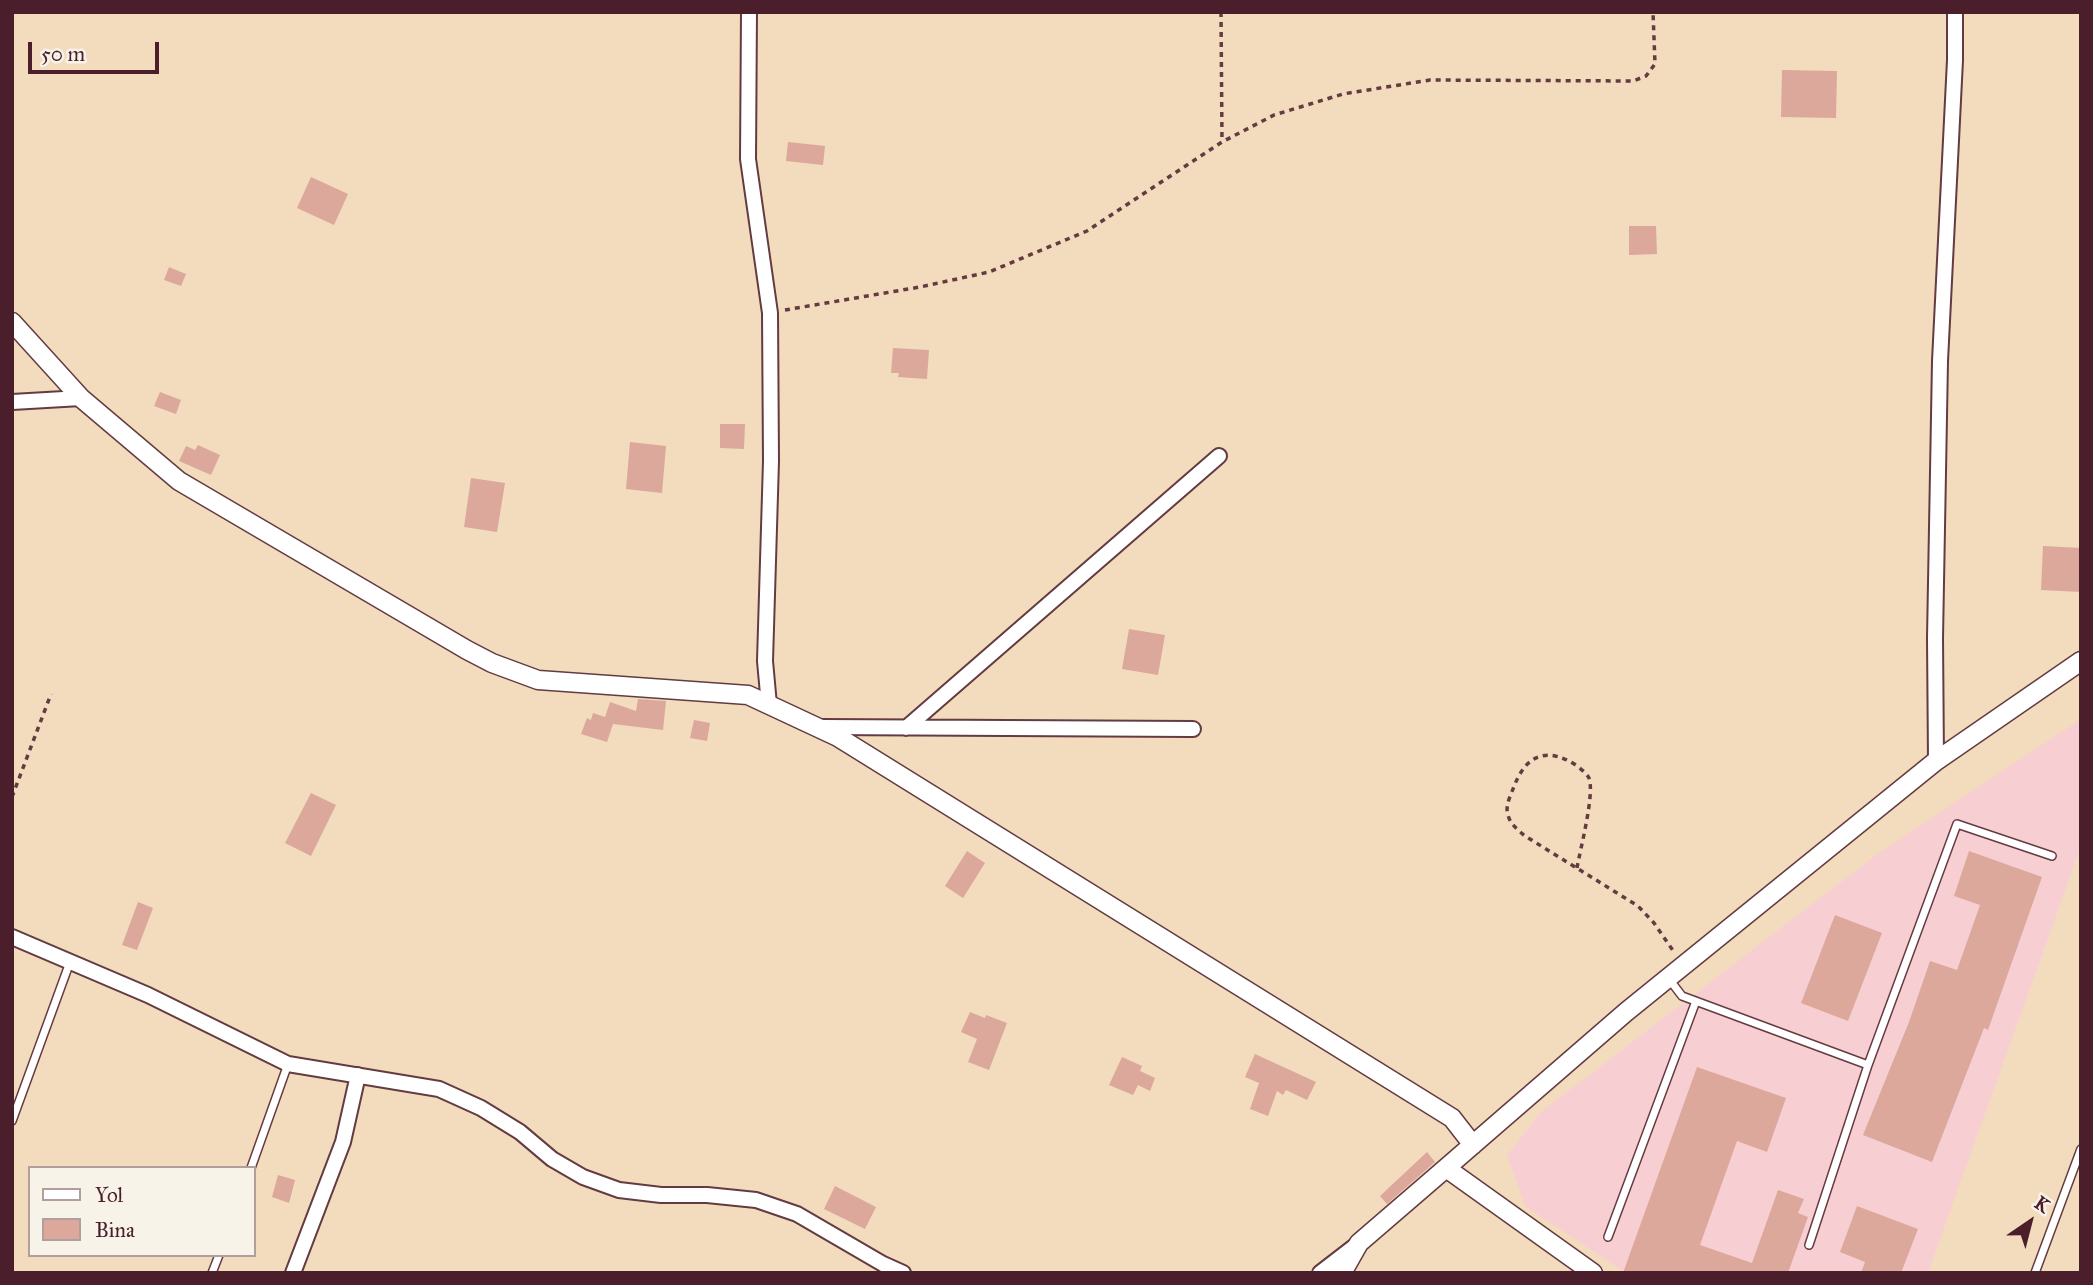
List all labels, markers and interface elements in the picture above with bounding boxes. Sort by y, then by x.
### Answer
scale bar [32,28,163,72]
text: 50 m [41,41,85,67]
legend [28,1166,256,1257]
text: Yol [95,1182,123,1208]
north arrow [1995,1187,2065,1257]
text: K [2030,1191,2054,1218]
text: Bina [95,1217,135,1243]

